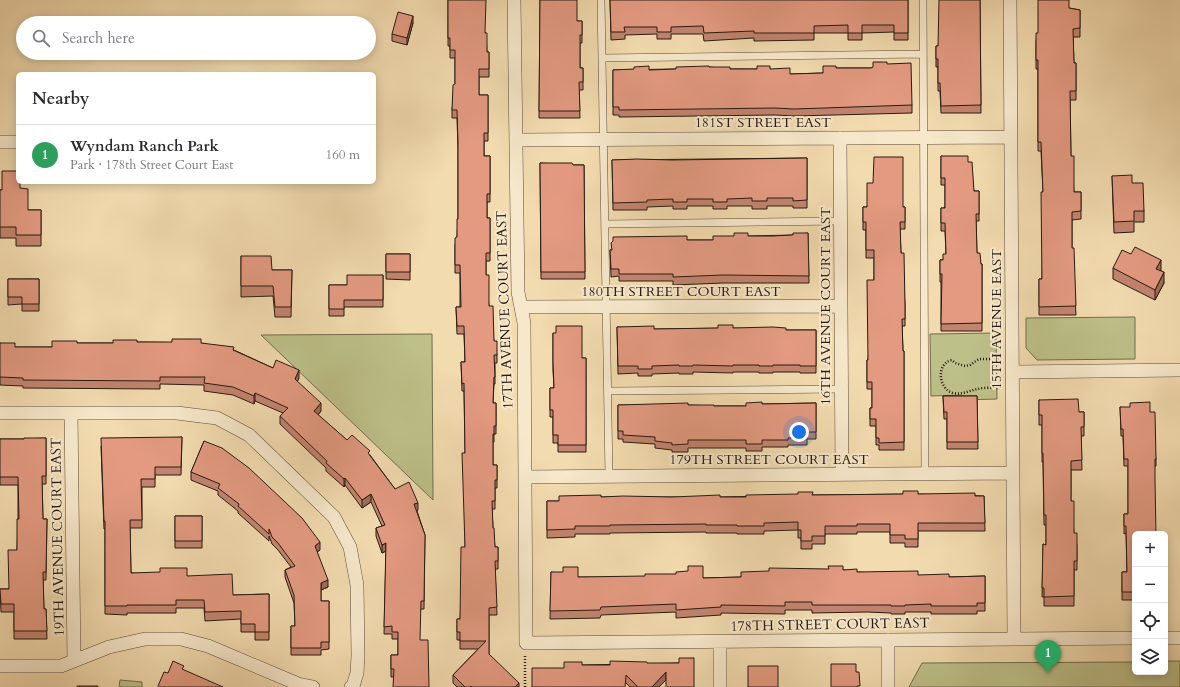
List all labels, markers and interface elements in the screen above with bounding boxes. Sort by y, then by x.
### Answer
search box [16,16,376,60]
icon: search [30,27,52,49]
text: Search here [62,28,135,48]
text: Nearby [32,87,89,110]
street label: 181ST STREET EAST [695,113,831,132]
text: Wyndam Ranch Park [70,136,219,156]
text: 1 [42,146,48,164]
text: 160 m [326,146,360,164]
text: Park · 178th Street Court East [70,156,233,174]
street label: 16TH AVENUE COURT EAST [816,207,835,405]
street label: 17TH AVENUE COURT EAST [492,210,517,410]
street label: 15TH AVENUE EAST [987,249,1006,389]
street label: 180TH STREET COURT EAST [581,282,781,301]
your location [789,422,809,442]
street label: 19TH AVENUE COURT EAST [46,438,69,636]
street label: 179TH STREET COURT EAST [669,450,869,469]
map controls [1132,531,1168,675]
button: + [1132,531,1168,567]
button: − [1132,567,1168,603]
button: locate [1132,603,1168,639]
street label: 178TH STREET COURT EAST [730,613,930,636]
button: layers [1132,639,1168,675]
pin: 1 [1035,640,1061,673]

